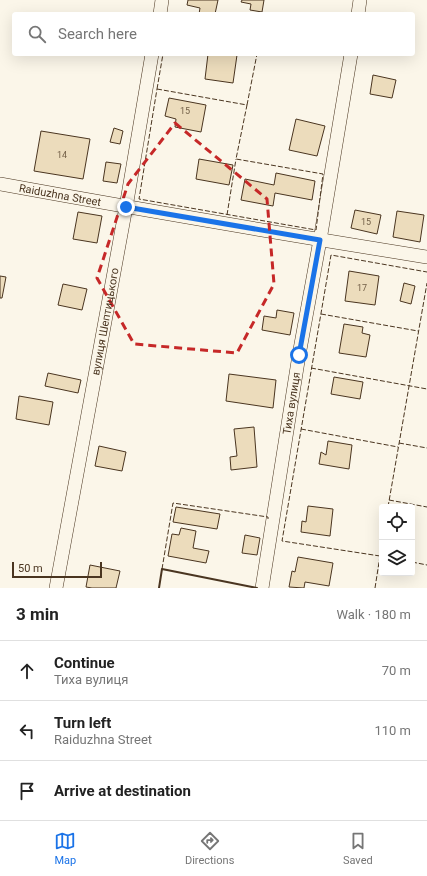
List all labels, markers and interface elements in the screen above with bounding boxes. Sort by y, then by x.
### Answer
search box [12,12,415,56]
icon: search [26,23,48,45]
text: Search here [58,25,137,43]
house number: 15 [180,106,190,116]
house number: 14 [57,150,67,160]
street label: Raiduzhna Street [18,182,102,209]
route end [117,198,135,216]
house number: 15 [361,217,371,227]
street label: вулиця Шептицького [89,267,122,376]
house number: 17 [357,283,367,293]
route start [290,346,308,364]
street label: Тиха вулиця [280,371,303,436]
map controls [379,504,415,576]
button: locate [379,504,415,540]
button: layers [379,540,415,576]
scale bar [12,560,102,579]
text: 50 m [18,562,43,575]
text: 3 min [16,604,59,624]
text: Walk · 180 m [336,607,411,622]
text: Continue [54,654,115,672]
icon: ahead [16,660,38,682]
text: 70 m [382,663,411,678]
text: Тиха вулиця [54,672,129,687]
text: Turn left [54,714,111,732]
icon: left [16,720,38,742]
text: 110 m [374,723,411,738]
text: Raiduzhna Street [54,732,152,747]
icon: arrive [16,780,38,802]
text: Arrive at destination [54,782,191,800]
tab: Map [54,830,76,867]
tab: Directions [185,830,234,867]
tab: Saved [343,830,373,867]

